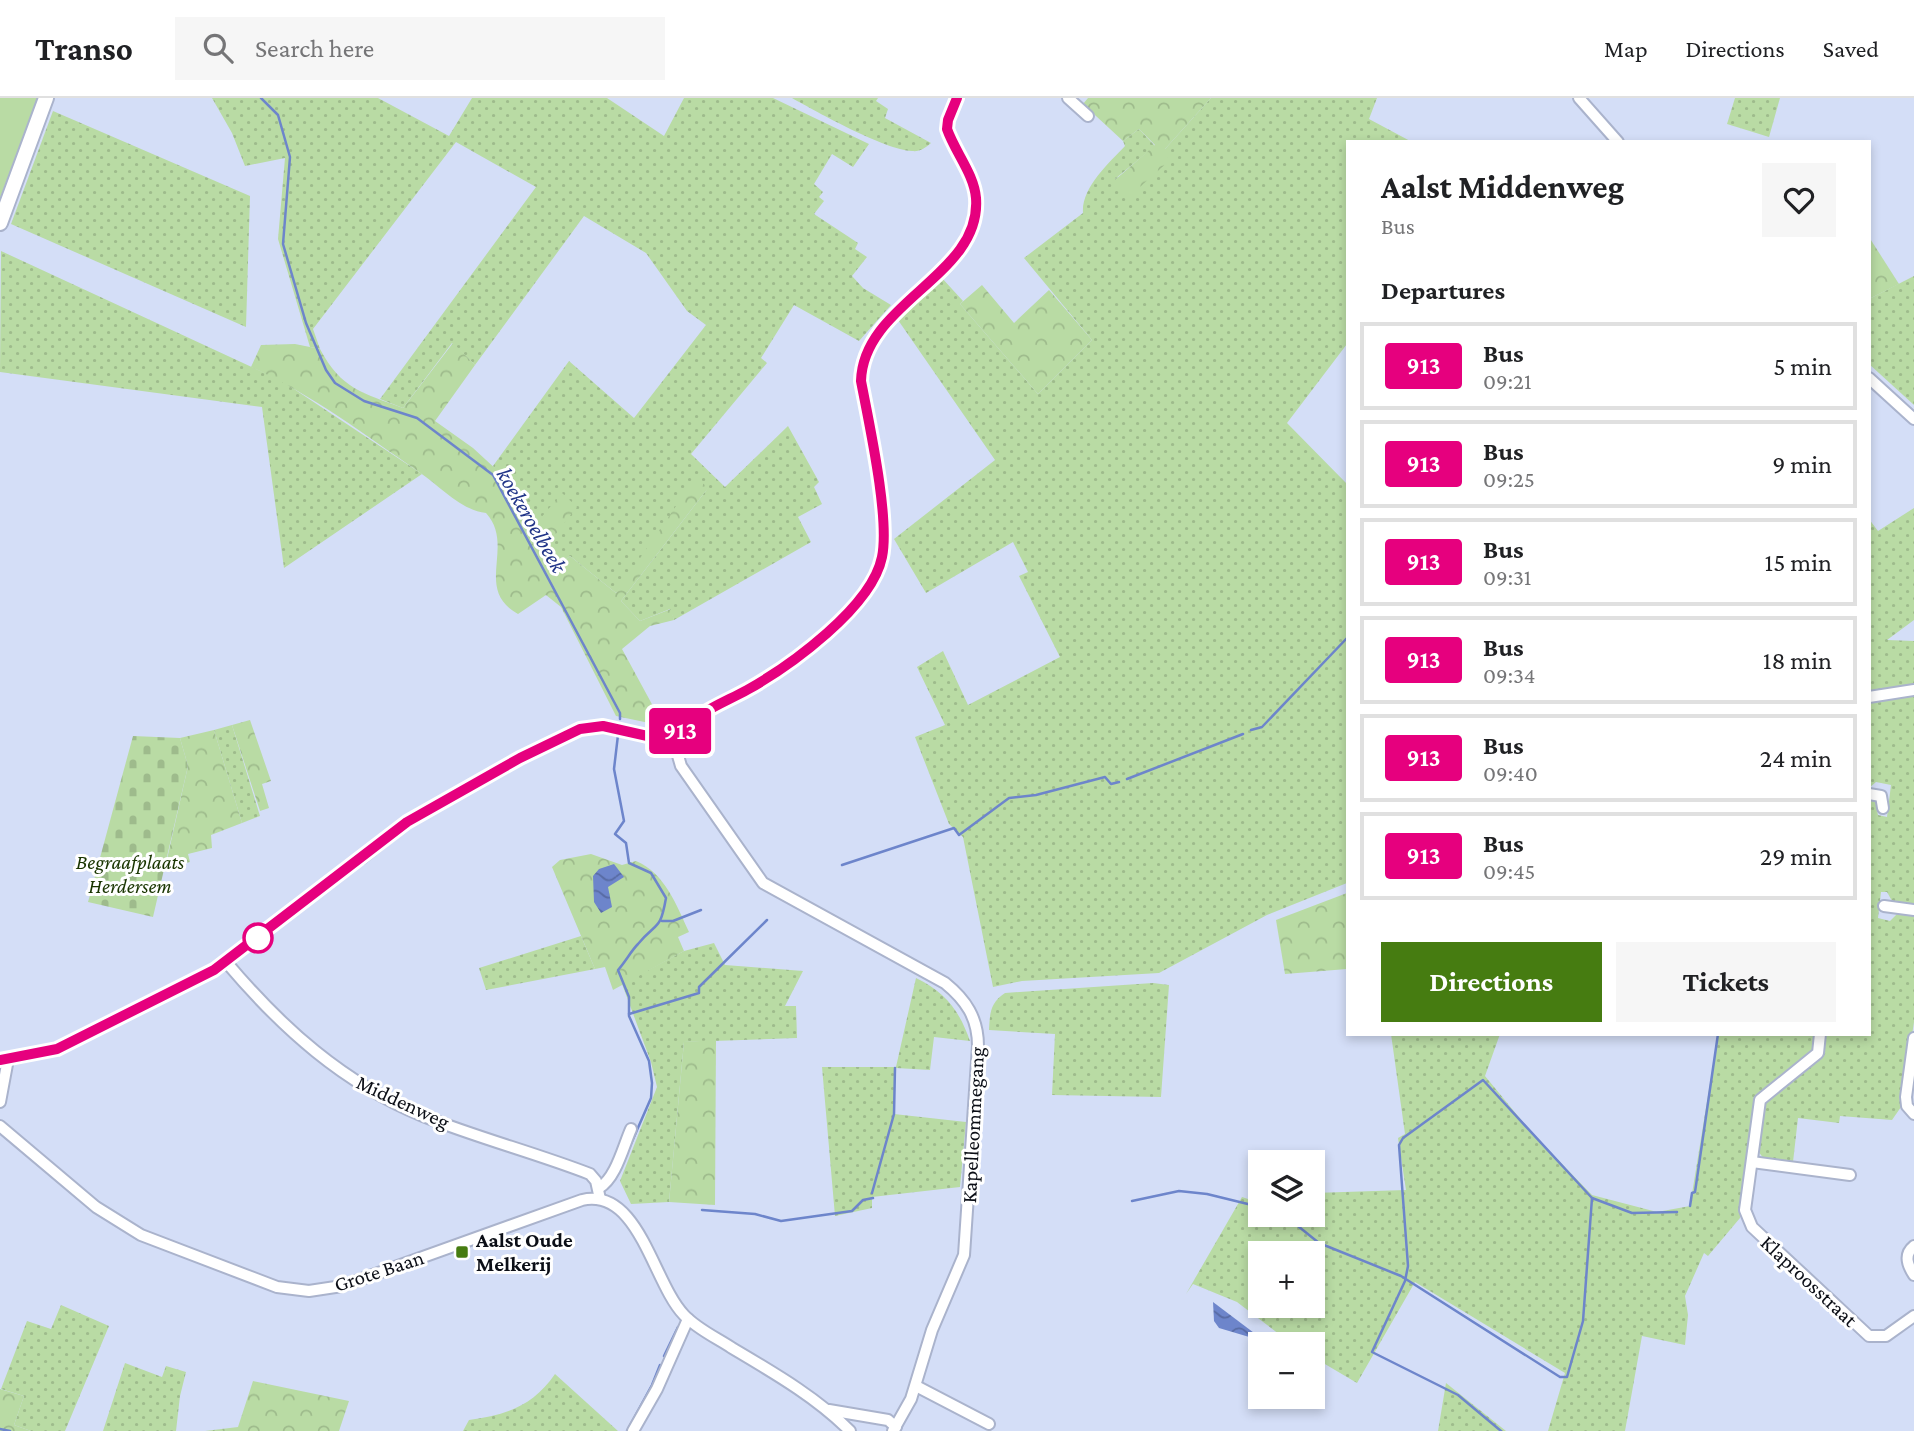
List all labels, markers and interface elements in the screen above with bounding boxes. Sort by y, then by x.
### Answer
search box [175,17,665,80]
icon: search [199,29,237,67]
text: Transo [35,30,133,67]
text: Search here [255,34,374,63]
text: Map [1604,35,1648,62]
text: Directions [1686,35,1785,62]
text: Saved [1823,35,1879,62]
button: heart [1762,163,1836,237]
text: Aalst Middenweg [1381,168,1624,205]
text: Bus [1381,213,1415,239]
text: Departures [1381,276,1505,305]
text: Bus [1483,339,1524,368]
text: 913 [1407,352,1440,379]
text: 5 min [1773,352,1832,381]
text: 09:21 [1483,368,1532,394]
text: Bus [1483,437,1524,466]
text: 913 [1407,450,1440,477]
text: 9 min [1772,450,1832,479]
water label: koekeroelbeek [492,463,573,578]
text: 09:25 [1483,466,1535,492]
text: Bus [1483,535,1524,564]
text: 913 [1407,548,1440,575]
text: 15 min [1765,548,1832,577]
text: 09:31 [1483,564,1532,590]
text: Bus [1483,633,1524,662]
text: 913 [1407,646,1440,673]
text: 18 min [1763,646,1832,675]
text: 09:34 [1483,662,1536,688]
line badge: 913 [640,708,720,754]
text: 913 [663,717,697,744]
text: Bus [1483,731,1524,760]
text: 913 [1407,744,1440,771]
text: 24 min [1760,744,1832,773]
text: 09:40 [1483,760,1538,786]
text: Bus [1483,829,1524,858]
text: 913 [1407,842,1440,869]
text: 29 min [1760,842,1832,871]
park label: Begraafplaats Herdersem [76,850,185,898]
text: 09:45 [1483,858,1535,884]
unlabelled marker [243,923,273,953]
button: Directions [1381,942,1602,1022]
button: Tickets [1616,942,1836,1022]
street label: Kapelleommegang [957,1046,989,1204]
street label: Middenweg [353,1070,453,1134]
map controls [1248,1150,1325,1409]
button: layers [1248,1150,1325,1227]
place label: Aalst Oude Melkerij [475,1228,573,1276]
street label: Klaproosstraat [1756,1230,1863,1332]
button: + [1248,1241,1325,1318]
marker: Aalst Oude Melkerij [454,1244,470,1260]
street label: Grote Baan [331,1245,427,1297]
button: − [1248,1332,1325,1409]

